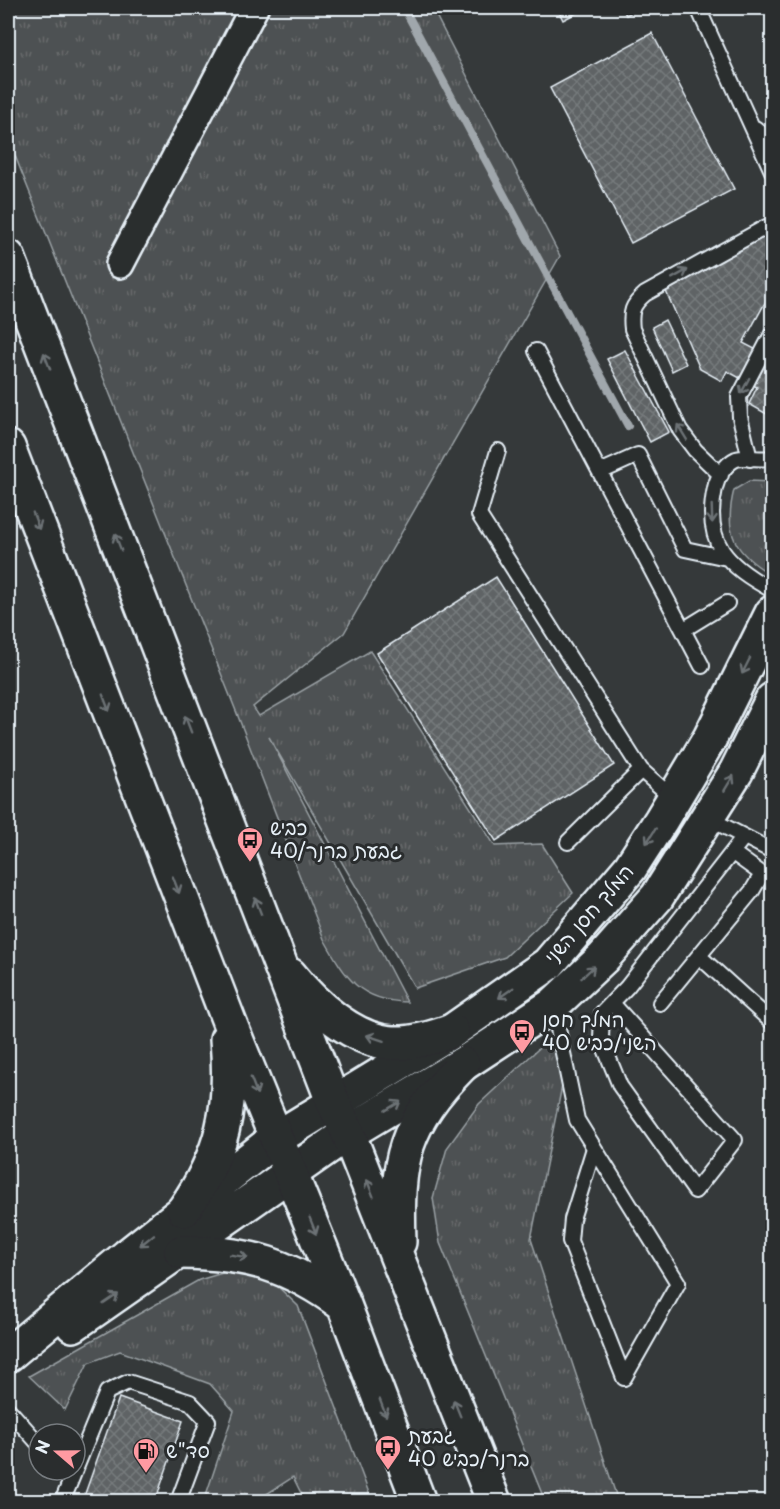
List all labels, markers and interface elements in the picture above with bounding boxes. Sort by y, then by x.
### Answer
one-way arrow [671,268,688,280]
one-way arrow [41,352,52,370]
one-way arrow [739,377,751,394]
one-way arrow [675,423,688,440]
one-way arrow [706,504,717,523]
one-way arrow [31,511,42,530]
one-way arrow [111,534,122,552]
one-way arrow [740,656,752,674]
one-way arrow [101,693,112,712]
one-way arrow [181,716,192,734]
one-way arrow [723,775,735,792]
place label: כביש 40/גבעת ברנר [270,812,402,865]
bus stop icon: כביש 40/גבעת ברנר [235,825,265,863]
one-way arrow [645,827,657,843]
street label: המלך חסן השני [536,857,640,970]
one-way arrow [172,875,183,894]
one-way arrow [251,898,262,916]
one-way arrow [580,966,595,980]
one-way arrow [498,987,515,999]
place label: המלך חסן השני/כביש 40 [542,1004,657,1057]
bus stop icon: המלך חסן השני/כביש 40 [507,1017,537,1055]
one-way arrow [366,1032,385,1043]
one-way arrow [249,1076,260,1095]
one-way arrow [384,1100,401,1112]
one-way arrow [364,1179,375,1197]
one-way arrow [308,1216,319,1235]
one-way arrow [139,1234,155,1247]
one-way arrow [229,1251,248,1262]
one-way arrow [102,1293,119,1305]
one-way arrow [379,1398,390,1417]
one-way arrow [451,1399,462,1418]
place label: גבעת ברנר/כביש 40 [407,1420,530,1473]
north arrow [27,1422,87,1482]
bus stop icon: גבעת ברנר/כביש 40 [373,1433,403,1471]
place label: סד"ש [166,1435,210,1465]
text: N [29,1436,55,1457]
fuel station icon: סד"ש [131,1436,161,1474]

